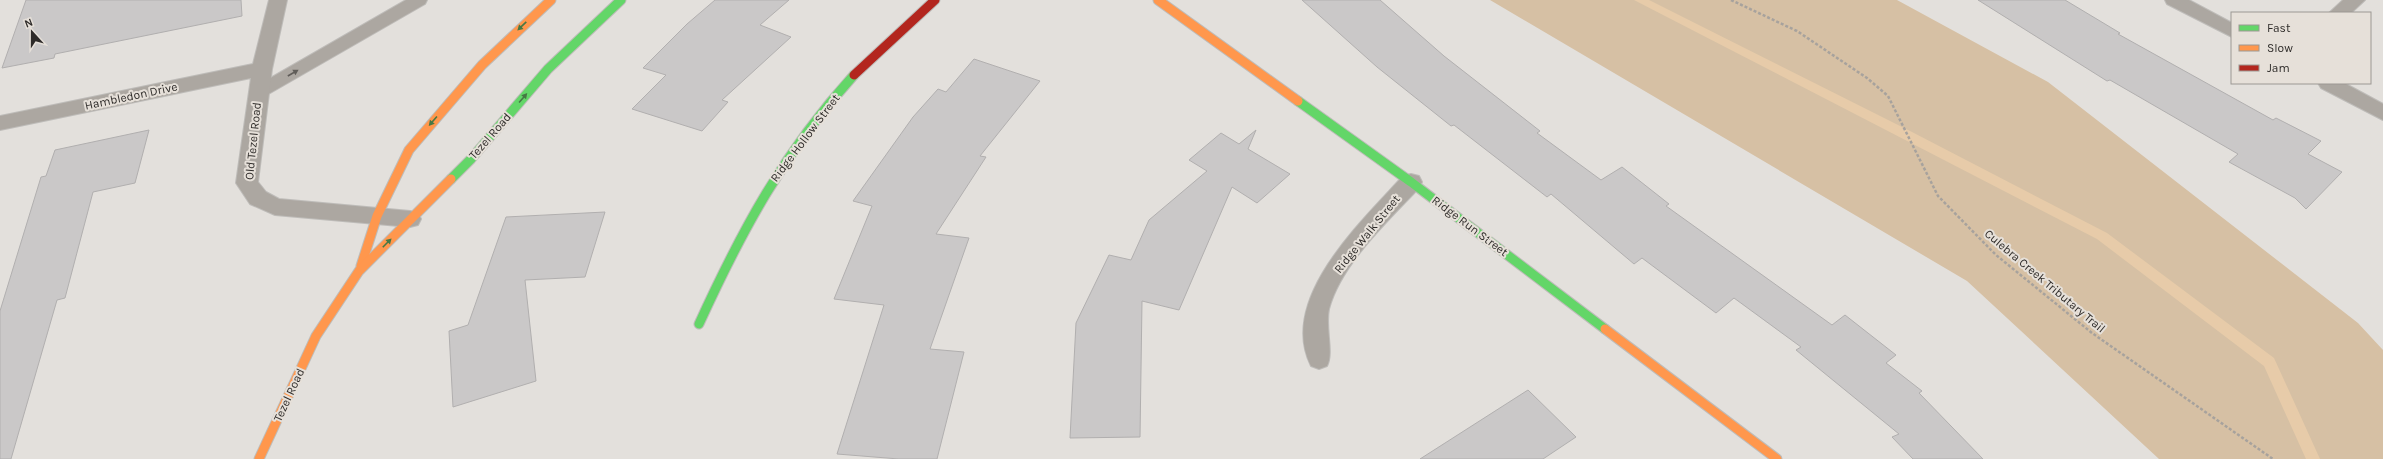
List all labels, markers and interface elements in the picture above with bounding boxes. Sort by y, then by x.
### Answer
north arrow [12,12,52,52]
legend [2231,12,2371,84]
text: N [23,16,35,31]
one-way arrow [517,21,527,31]
text: Fast [2267,21,2291,35]
text: Slow [2267,41,2293,55]
text: Jam [2267,61,2290,75]
one-way arrow [287,69,299,76]
street label: Hambledon Drive [83,79,179,113]
street label: Ridge Hollow Street [767,91,843,185]
one-way arrow [519,92,528,103]
street label: Old Tezel Road [242,101,264,181]
street label: Tezel Road [466,110,514,162]
one-way arrow [429,116,438,126]
street label: Ridge Walk Street [1331,192,1403,276]
street label: Ridge Run Street [1429,193,1511,259]
street label: Culebra Creek Tributary Trail [1982,226,2108,336]
one-way arrow [382,238,392,248]
street label: Tezel Road [271,366,307,424]

